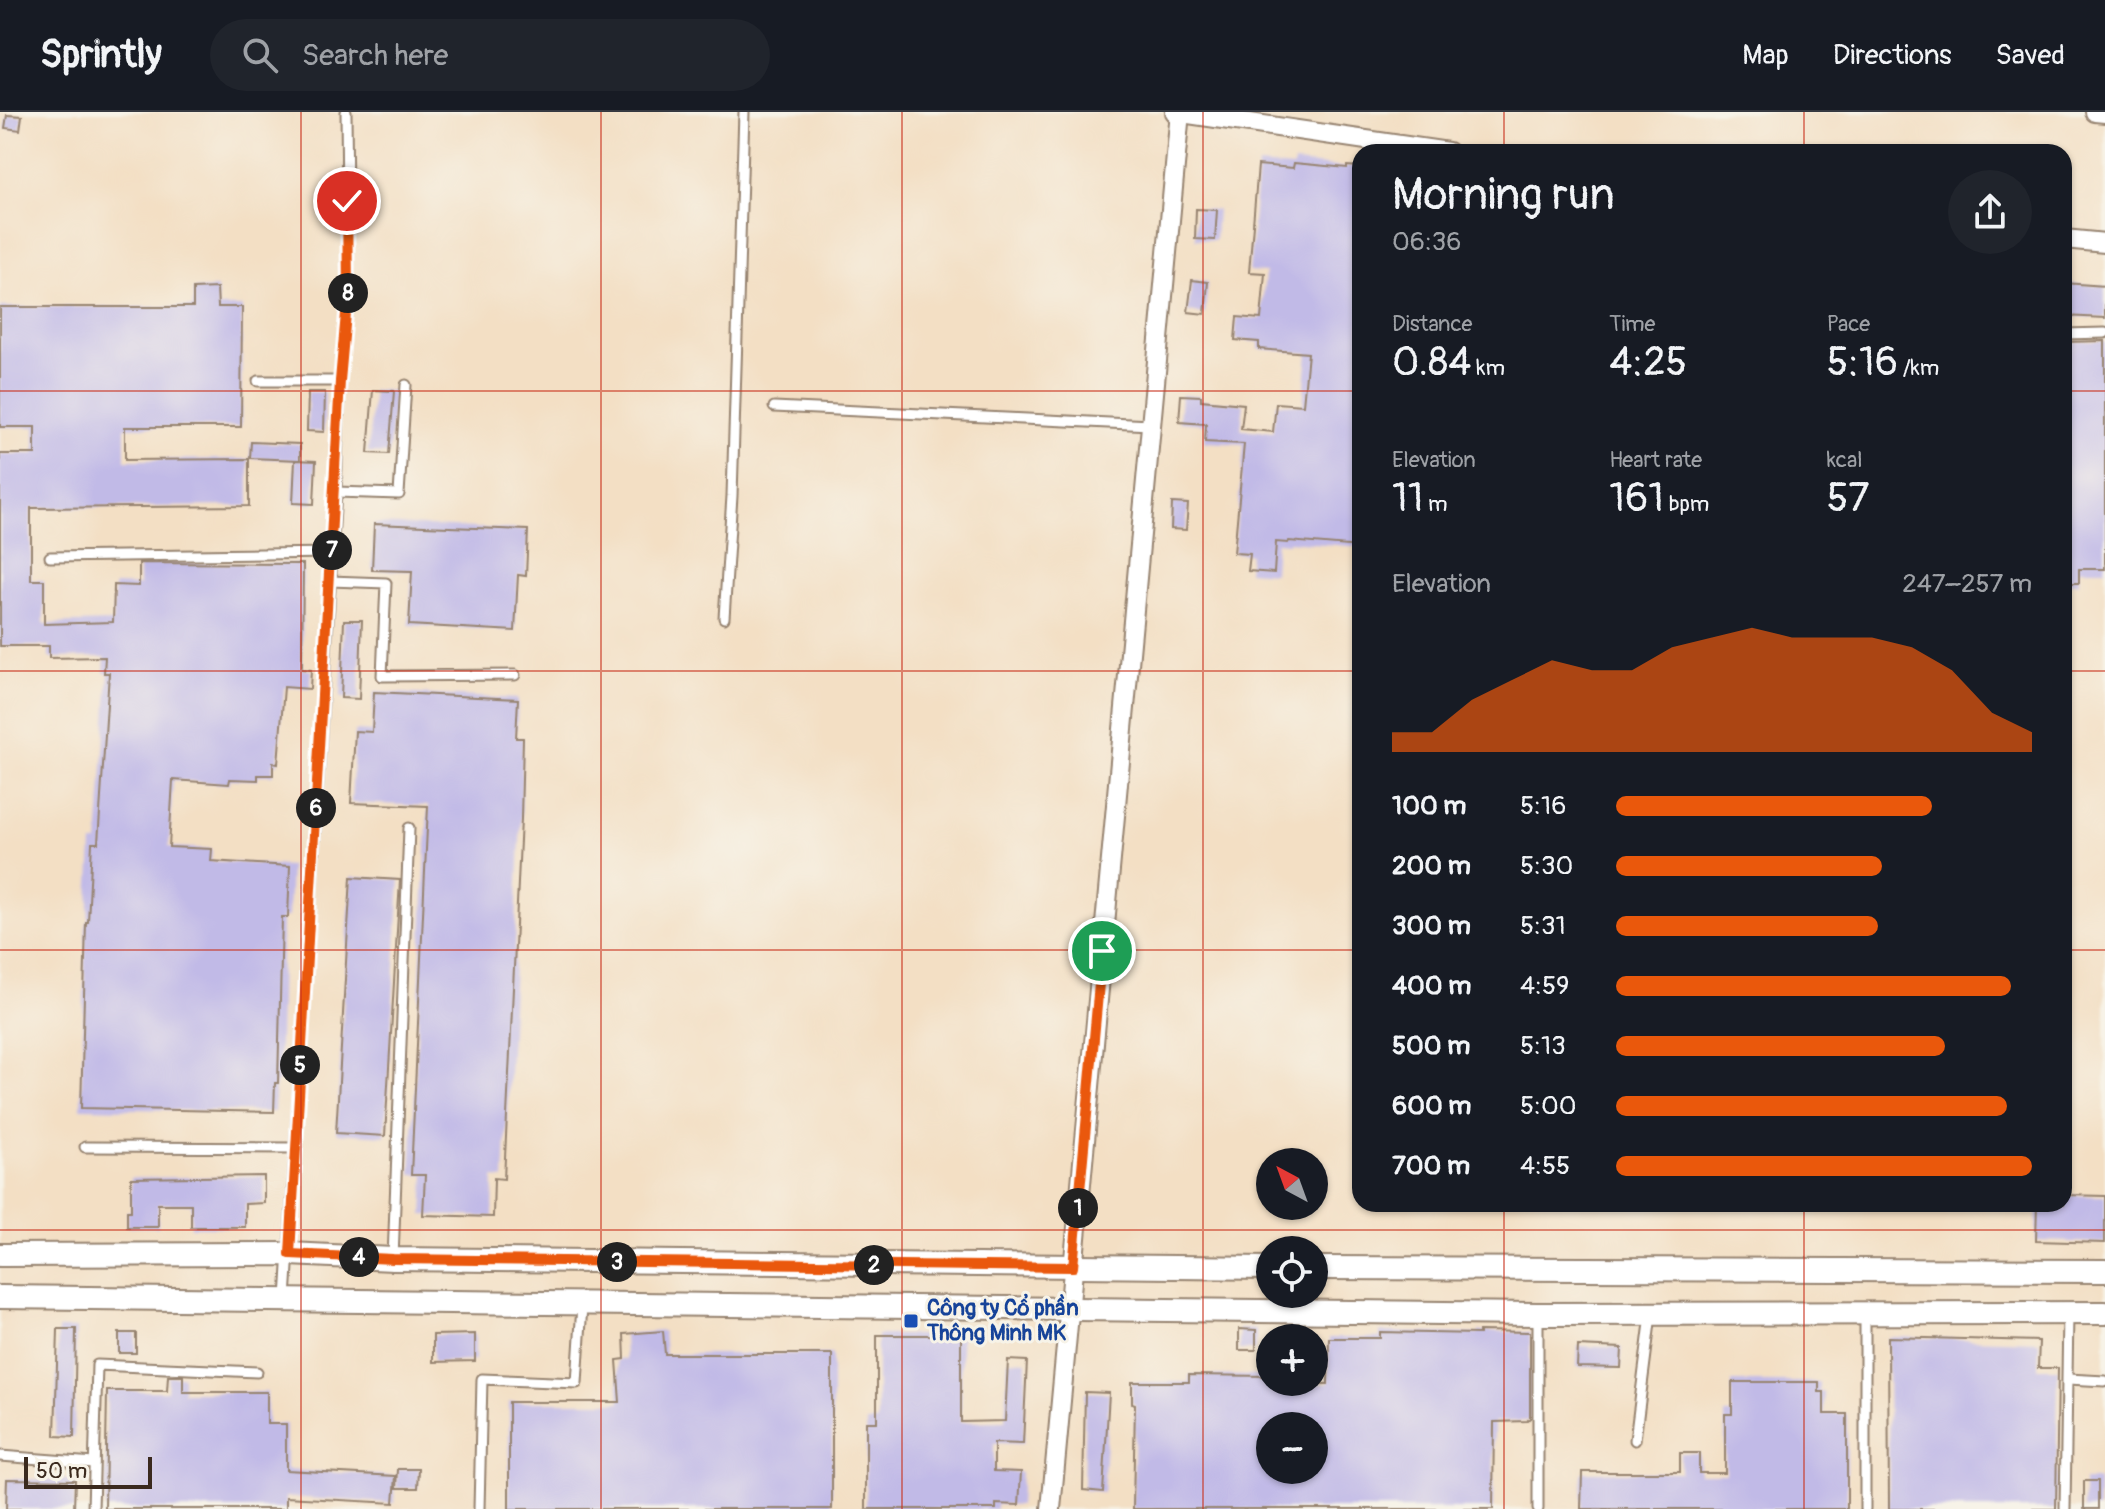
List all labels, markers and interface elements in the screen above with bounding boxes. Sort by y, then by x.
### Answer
search box [210,19,770,91]
text: Sprintly [40,31,162,79]
icon: search [238,33,282,77]
text: Search here [302,37,448,74]
text: Map [1742,38,1789,73]
text: Directions [1833,38,1952,73]
text: Saved [1996,38,2065,73]
pin [313,167,381,235]
text: Morning run [1392,168,1615,223]
button: share [1948,170,2032,254]
icon: check [325,179,369,223]
text: 06:36 [1392,226,1461,258]
pin: 8 [328,273,368,313]
text: 8 [342,279,354,307]
text: Distance [1392,310,1472,338]
text: Time [1609,310,1655,338]
text: Pace [1827,310,1870,338]
text: 0.84 [1392,338,1471,387]
text: 4:25 [1609,338,1687,387]
text: 5:16 [1827,338,1898,387]
text: km [1471,354,1505,382]
text: /km [1898,354,1939,382]
text: Elevation [1392,446,1476,474]
text: Heart rate [1609,446,1702,474]
text: kcal [1827,446,1862,474]
text: 11 [1392,474,1423,523]
text: 161 [1609,474,1664,523]
text: 57 [1827,474,1870,523]
text: m [1423,490,1448,518]
text: bpm [1664,490,1709,518]
pin: 7 [312,530,352,570]
text: 7 [326,536,338,564]
text: Elevation [1392,568,1491,600]
text: 247–257 m [1902,568,2032,600]
pin: 6 [296,788,336,828]
text: 100 m [1392,790,1466,822]
text: 5:16 [1520,790,1566,822]
text: 6 [310,794,322,822]
text: 200 m [1392,850,1471,882]
text: 5:30 [1520,850,1573,882]
text: 300 m [1392,910,1471,942]
text: 5:31 [1520,910,1566,942]
pin [1068,917,1136,985]
icon: arrive [1080,929,1124,973]
text: 400 m [1392,970,1471,1002]
text: 4:59 [1520,970,1570,1002]
text: 500 m [1392,1030,1470,1062]
text: 5:13 [1520,1030,1566,1062]
pin: 5 [280,1045,320,1085]
text: 5 [294,1051,306,1079]
text: 600 m [1392,1090,1471,1122]
text: 5:00 [1520,1090,1577,1122]
north arrow [1256,1148,1328,1220]
map controls [1256,1148,1328,1484]
text: 700 m [1392,1150,1470,1182]
text: 4:55 [1520,1150,1570,1182]
pin: 1 [1058,1188,1098,1228]
text: 1 [1074,1194,1082,1222]
button: locate [1256,1236,1328,1308]
pin: 4 [339,1237,379,1277]
pin: 3 [597,1242,637,1282]
text: 4 [353,1243,365,1271]
pin: 2 [854,1245,894,1285]
text: 3 [611,1248,623,1276]
text: 2 [868,1251,880,1279]
place label: Công ty Cổ phần Thông Minh MK [926,1293,1079,1347]
marker: Công ty Cổ phần Thông Minh MK [902,1312,920,1330]
button: + [1256,1324,1328,1396]
button: − [1256,1412,1328,1484]
scale bar [24,1453,152,1489]
text: 50 m [36,1457,87,1485]

